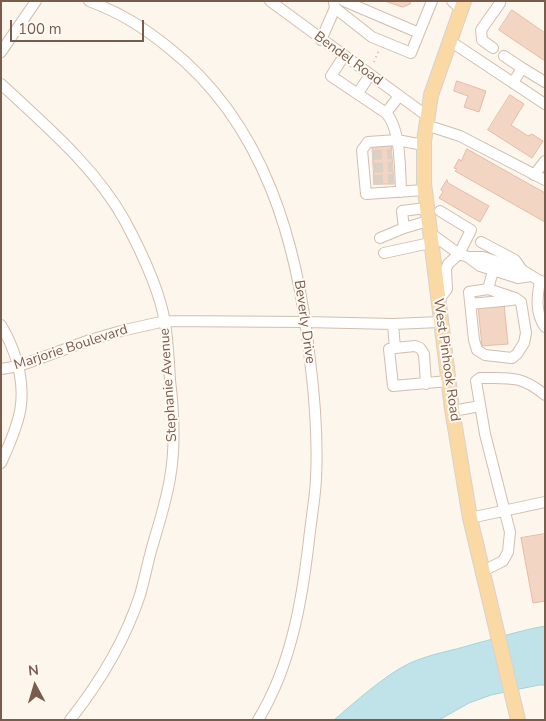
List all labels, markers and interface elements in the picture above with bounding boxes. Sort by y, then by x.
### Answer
scale bar [12,10,146,42]
text: 100 m [18,19,62,39]
street label: Bendel Road [310,28,386,90]
street label: Beverly Drive [290,279,318,365]
street label: West Pinhook Road [429,297,463,423]
street label: Marjorie Boulevard [12,322,130,374]
street label: Stephanie Avenue [157,327,181,443]
north arrow [10,661,60,711]
text: N [27,661,40,681]

